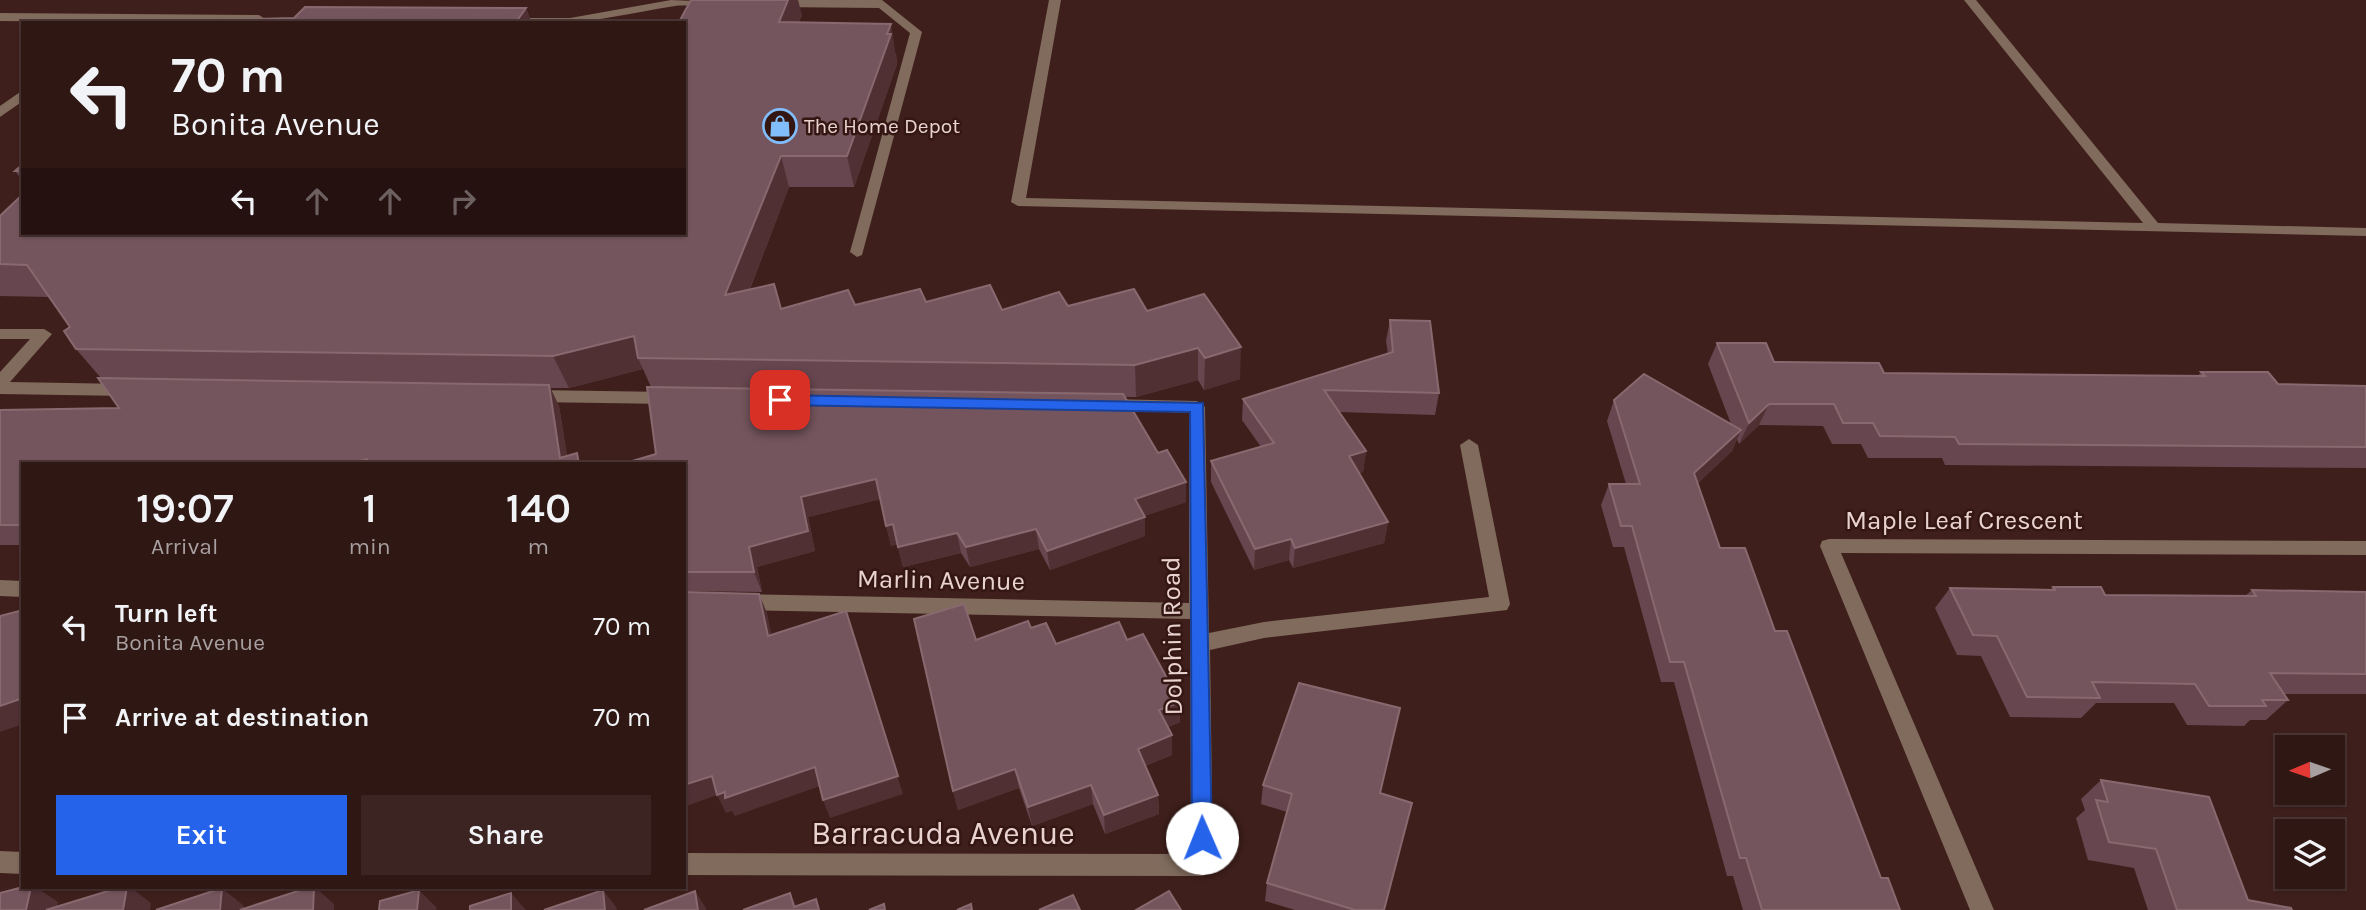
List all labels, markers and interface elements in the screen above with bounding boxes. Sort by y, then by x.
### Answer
text: 70 m [171,47,285,104]
icon: left [56,49,147,140]
text: Bonita Avenue [171,106,380,143]
shop icon: The Home Depot [761,107,799,145]
place label: The Home Depot [804,114,960,138]
icon: left [225,182,263,220]
icon: ahead [298,182,336,220]
icon: ahead [371,182,409,220]
icon: right [444,182,482,220]
pin [750,370,810,430]
icon: arrive [761,381,799,419]
text: 19:07 [136,483,233,533]
text: 1 [362,483,377,533]
text: 140 [506,483,571,533]
street label: Maple Leaf Crescent [1845,505,2083,536]
text: Arrival [151,533,218,560]
text: min [348,533,391,560]
text: m [528,533,549,560]
street label: Dolphin Road [1155,556,1189,716]
street label: Marlin Avenue [857,563,1025,597]
text: Turn left [115,598,217,629]
icon: left [56,608,94,646]
text: 70 m [593,611,651,642]
text: Bonita Avenue [115,629,265,656]
icon: arrive [56,699,94,737]
text: Arrive at destination [115,702,369,733]
text: 70 m [593,702,651,733]
north arrow [2275,735,2345,805]
map controls [2275,735,2345,889]
button: Exit [56,795,347,875]
button: Share [361,795,651,875]
position arrow [1165,801,1239,875]
street label: Barracuda Avenue [811,815,1075,852]
button: layers [2275,819,2345,889]

